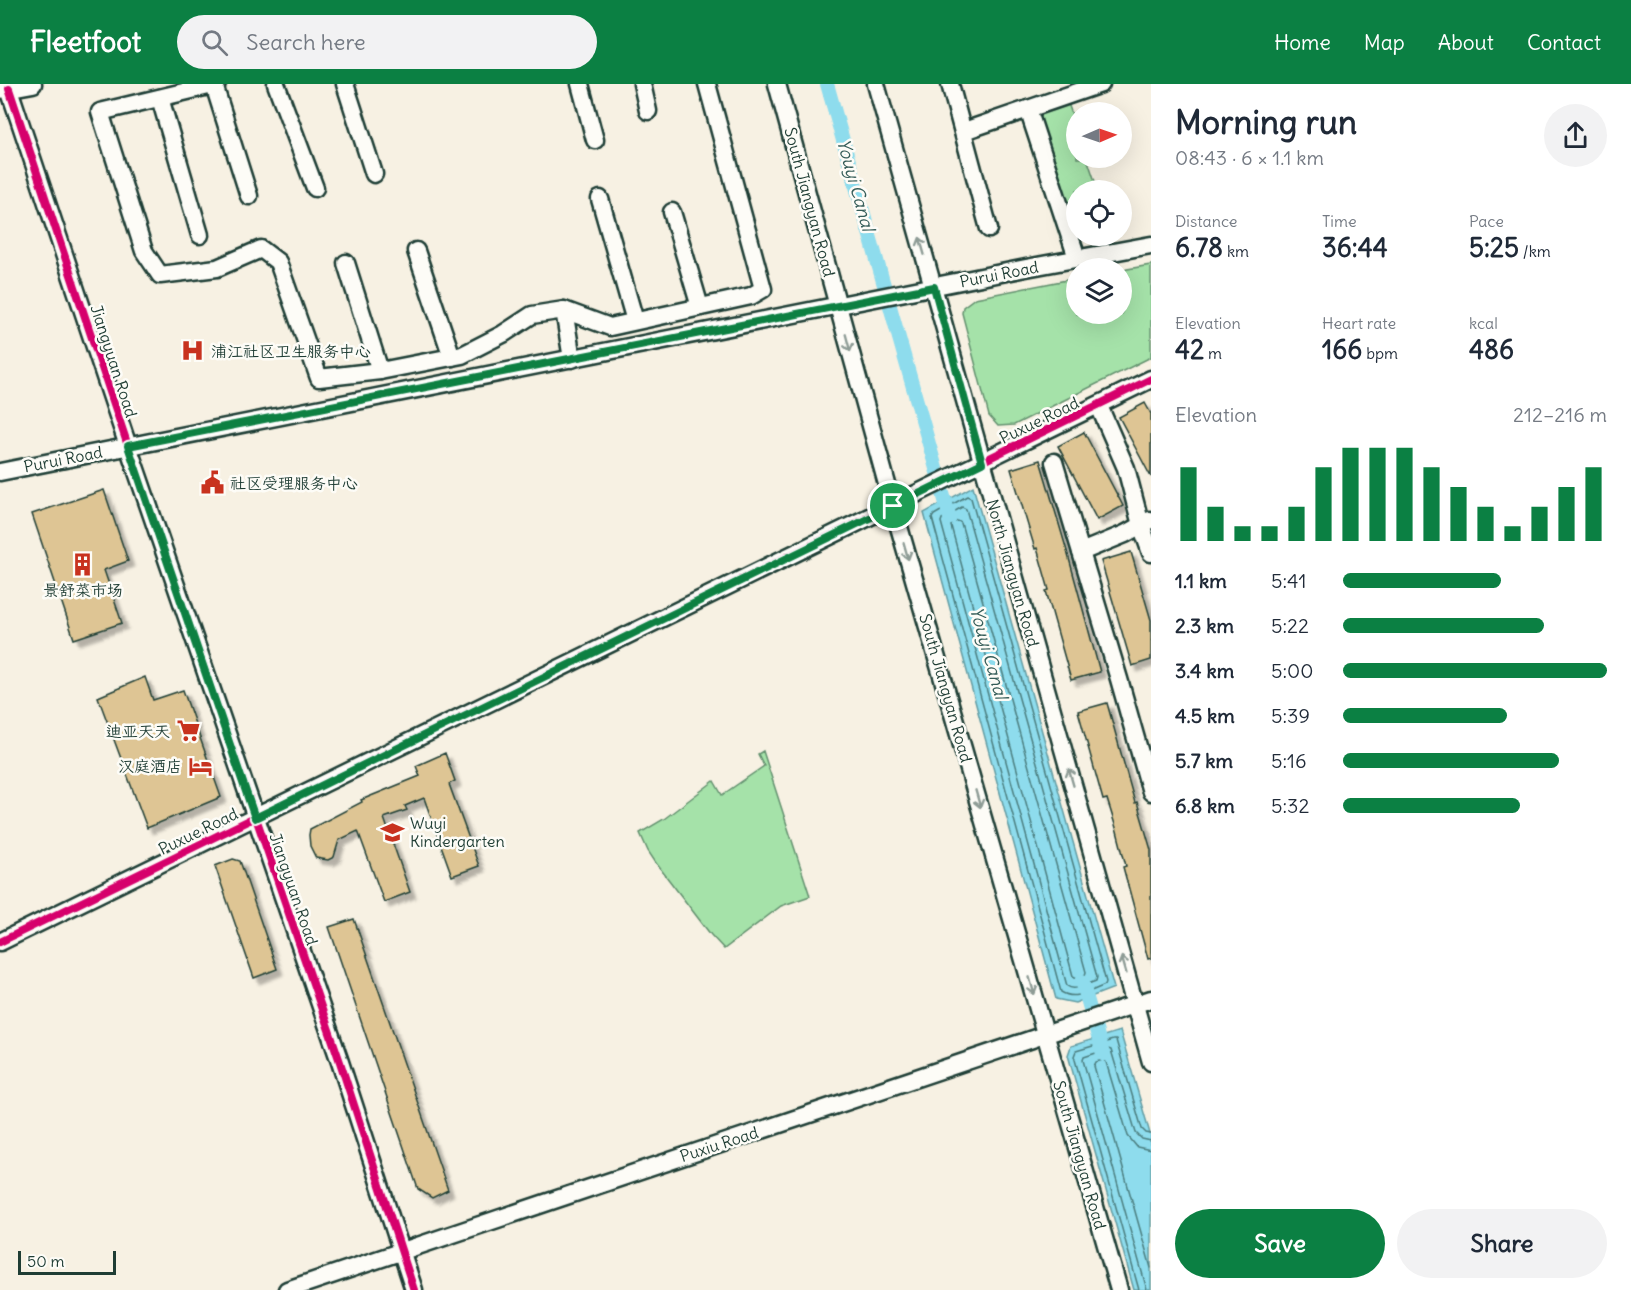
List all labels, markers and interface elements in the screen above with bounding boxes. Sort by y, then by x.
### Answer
search box [177,15,597,69]
text: Fleetfoot [30,24,141,60]
icon: search [198,26,231,59]
text: Search here [246,28,366,56]
text: Home [1274,29,1331,56]
text: Map [1364,29,1405,56]
text: About [1438,29,1494,56]
text: Contact [1527,29,1601,56]
text: Morning run [1175,101,1357,143]
north arrow [1066,102,1132,168]
map controls [1066,102,1132,324]
button: share [1544,104,1607,167]
street label: South Jiangyan Road [780,125,840,279]
water label: Youyi Canal [832,136,881,236]
text: 08:43 · 6 × 1.1 km [1175,145,1324,170]
button: locate [1066,180,1132,246]
text: Distance [1175,211,1237,231]
text: Time [1322,211,1357,231]
text: Pace [1469,211,1504,231]
text: 6.78 [1175,231,1223,264]
text: 36:44 [1322,231,1388,264]
text: 5:25 [1469,231,1519,264]
one-way arrow [916,236,927,255]
text: km [1223,241,1249,261]
text: /km [1519,241,1551,261]
street label: Purui Road [958,257,1040,291]
button: layers [1066,258,1132,324]
street label: Jiangyuan Road [86,302,142,420]
text: Elevation [1175,313,1241,333]
text: Heart rate [1322,313,1396,333]
text: kcal [1469,313,1498,333]
one-way arrow [843,333,854,352]
text: 42 [1175,333,1204,366]
text: 166 [1322,333,1362,366]
text: 486 [1469,333,1514,366]
hospital icon: 浦江社区卫生服务中心 [180,338,206,364]
place label: 浦江社区卫生服务中心 [211,341,371,361]
text: m [1204,343,1222,363]
text: bpm [1362,343,1398,363]
street label: Puxue Road [996,392,1082,448]
text: Elevation [1175,402,1257,427]
text: 212–216 m [1513,402,1607,427]
street label: Purui Road [22,442,104,476]
public building icon: 社区受理服务中心 [199,470,225,496]
place label: 社区受理服务中心 [230,473,358,493]
pin [867,480,918,531]
icon: arrive [876,489,909,522]
street label: North Jiangyan Road [982,497,1044,649]
one-way arrow [901,541,912,560]
building icon: 景舒菜市场 [70,552,96,578]
text: 1.1 km [1175,568,1227,593]
text: 5:41 [1271,568,1306,593]
place label: 景舒菜市场 [43,580,123,600]
water label: Youyi Canal [965,604,1014,704]
street label: South Jiangyan Road [915,611,977,765]
text: 2.3 km [1175,613,1234,638]
text: 5:22 [1271,613,1309,638]
text: 3.4 km [1175,658,1234,683]
text: 5:00 [1271,658,1313,683]
text: 4.5 km [1175,703,1235,728]
text: 5:39 [1271,703,1310,728]
supermarket icon: 迪亚天天 [175,718,201,744]
place label: 迪亚天天 [106,721,170,741]
text: 5.7 km [1175,748,1233,773]
text: 5:16 [1271,748,1307,773]
hotel icon: 汉庭酒店 [187,753,213,779]
place label: 汉庭酒店 [118,756,182,776]
one-way arrow [1065,768,1076,787]
one-way arrow [973,789,984,808]
text: 6.8 km [1175,793,1235,818]
text: 5:32 [1271,793,1309,818]
street label: Puxue Road [155,803,241,859]
place label: Wuyi Kindergarten [410,813,505,851]
school or university icon: Wuyi Kindergarten [379,819,405,845]
street label: Jiangyuan Road [265,830,323,948]
one-way arrow [1118,956,1129,975]
one-way arrow [1027,976,1038,995]
street label: South Jiangyan Road [1049,1078,1111,1232]
street label: Puxiu Road [677,1122,761,1166]
button: Save [1175,1209,1385,1278]
button: Share [1397,1209,1607,1278]
scale bar [18,1248,116,1276]
text: 50 m [27,1251,65,1271]

